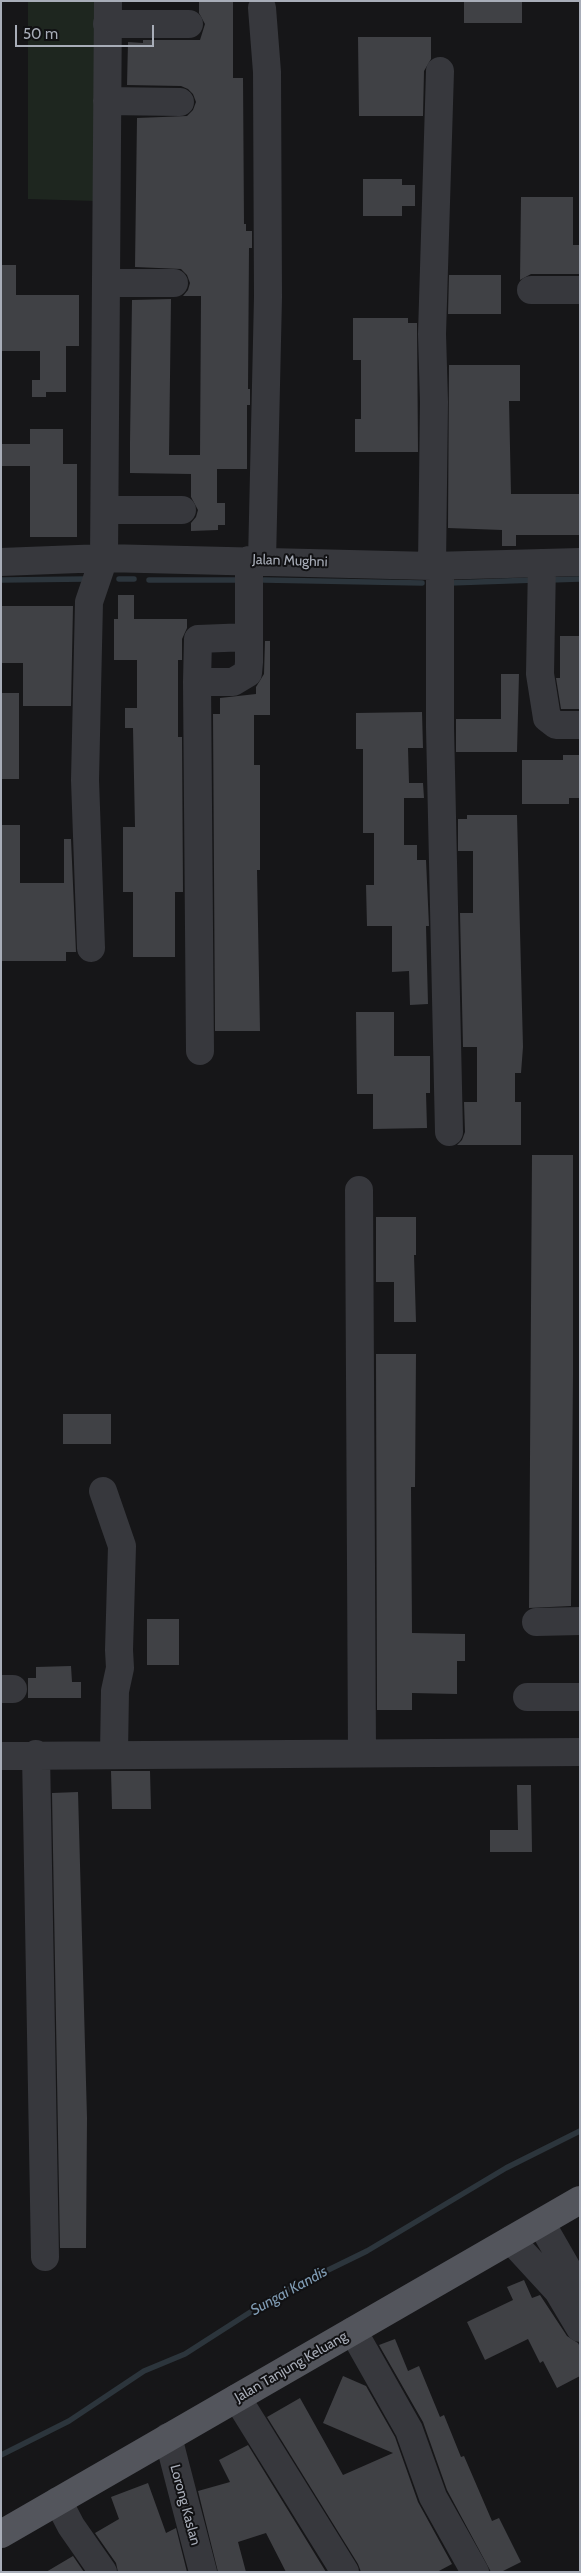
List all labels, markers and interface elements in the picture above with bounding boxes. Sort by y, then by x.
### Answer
scale bar [18,15,156,47]
text: 50 m [23,25,58,43]
street label: Jalan Mughni [252,551,328,571]
water label: Sungai Kandis [247,2262,331,2320]
street label: Jalan Tanjung Keluang [232,2328,350,2406]
street label: Lorong Kaslan [166,2463,204,2547]

